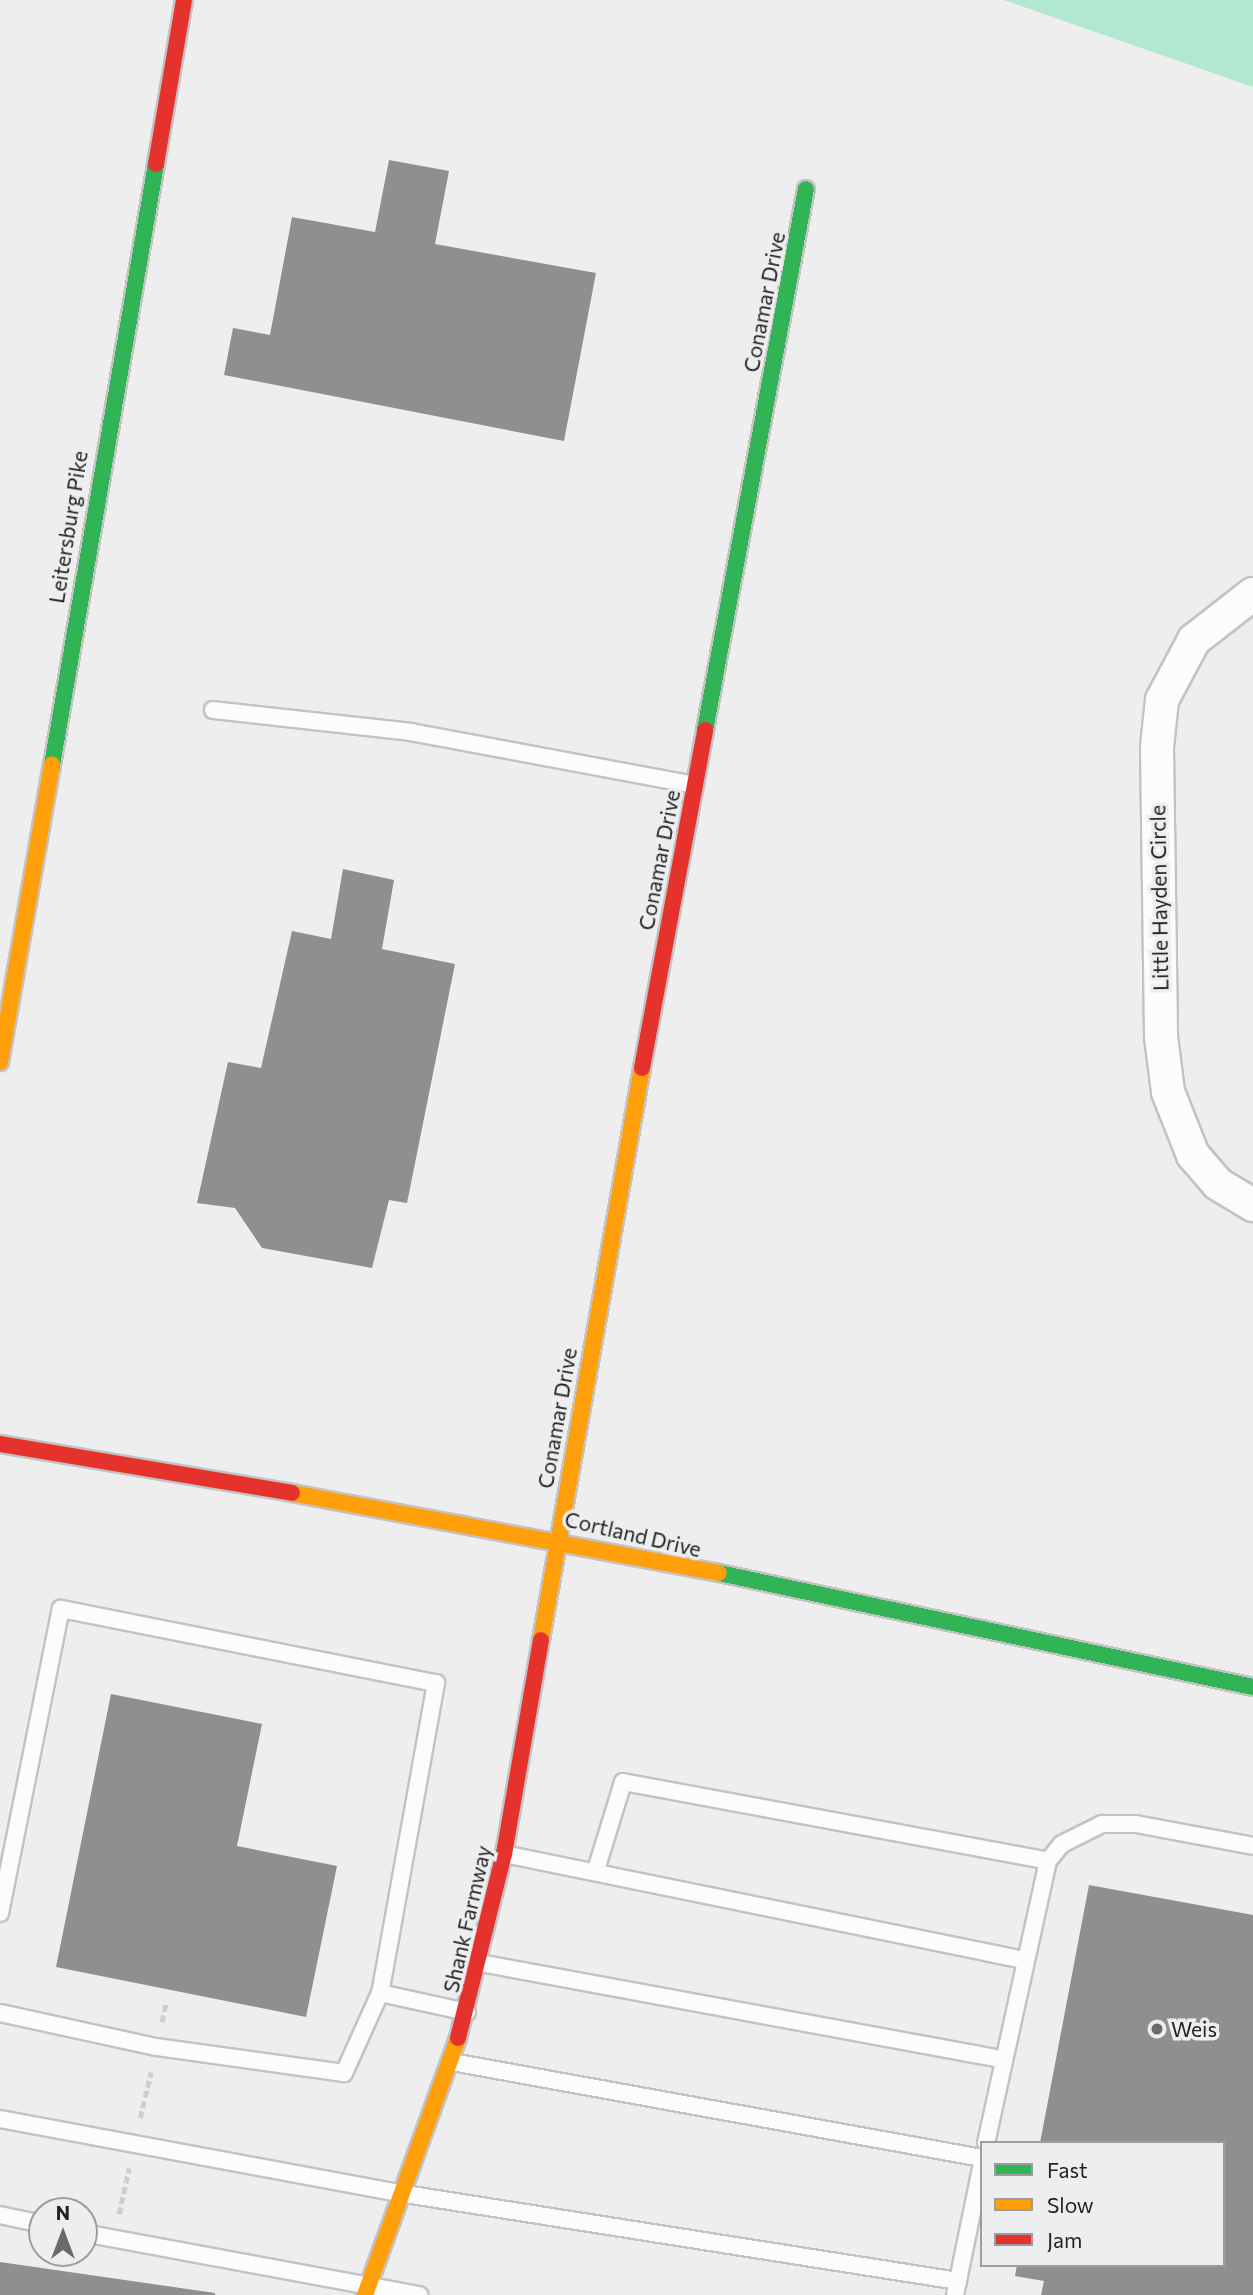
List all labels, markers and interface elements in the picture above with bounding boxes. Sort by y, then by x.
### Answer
street label: Conamar Drive [738,230,790,374]
street label: Leitersburg Pike [44,449,92,605]
street label: Conamar Drive [633,788,685,932]
street label: Little Hayden Circle [1145,805,1173,991]
street label: Conamar Drive [532,1346,582,1490]
street label: Cortland Drive [562,1506,704,1562]
street label: Shank Farmway [438,1843,496,1995]
place label: Weis [1171,2016,1217,2042]
marker: Weis [1149,2021,1165,2037]
legend [980,2141,1225,2267]
text: Fast [1047,2157,1088,2182]
text: Slow [1047,2192,1094,2217]
north arrow [28,2197,98,2267]
text: N [56,2201,70,2224]
text: Jam [1047,2227,1082,2252]

